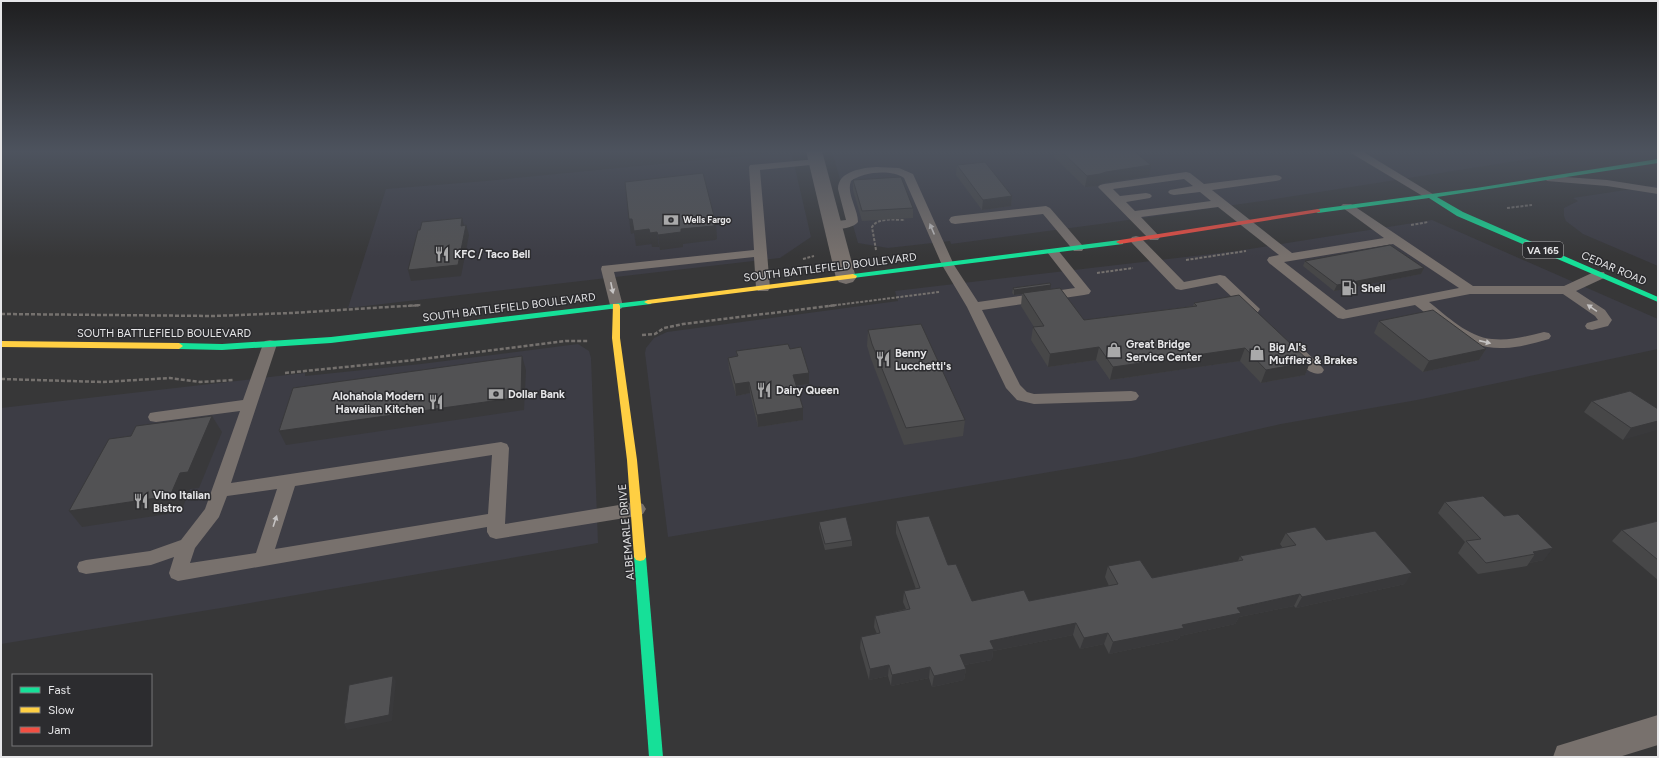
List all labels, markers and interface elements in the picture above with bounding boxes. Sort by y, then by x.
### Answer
bank icon: Wells Fargo [662,211,680,229]
place label: Wells Fargo [683,214,731,225]
one-way arrow [929,223,935,235]
road number: VA 165 [1523,242,1563,258]
restaurant icon: KFC / Taco Bell [433,245,451,263]
place label: KFC / Taco Bell [454,248,530,261]
street label: CEDAR ROAD [1579,249,1649,288]
street label: SOUTH BATTLEFIELD BOULEVARD [743,250,918,285]
fuel station icon: Shell [1340,279,1358,297]
one-way arrow [609,281,615,294]
place label: Shell [1361,282,1386,295]
street label: SOUTH BATTLEFIELD BOULEVARD [422,290,597,325]
one-way arrow [1587,304,1598,312]
street label: SOUTH BATTLEFIELD BOULEVARD [77,327,252,340]
place label: Great Bridge Service Center [1126,338,1202,364]
one-way arrow [1479,340,1491,346]
shop icon: Great Bridge Service Center [1105,341,1123,359]
place label: Big Al's Mufflers & Brakes [1269,341,1357,367]
shop icon: Big Al's Mufflers & Brakes [1248,344,1266,362]
place label: Benny Lucchetti's [895,347,951,373]
restaurant icon: Benny Lucchetti's [874,350,892,368]
restaurant icon: Dairy Queen [755,381,773,399]
place label: Dairy Queen [776,384,839,397]
bank icon: Dollar Bank [487,385,505,403]
place label: Dollar Bank [508,388,565,401]
place label: Alohahola Modern Hawaiian Kitchen [332,390,424,416]
restaurant icon: Alohahola Modern Hawaiian Kitchen [427,393,445,411]
street label: ALBEMARLE DRIVE [616,483,637,581]
place label: Vino Italian Bistro [153,489,210,515]
restaurant icon: Vino Italian Bistro [132,492,150,510]
one-way arrow [272,515,278,527]
legend [12,674,152,746]
text: Fast [48,683,71,697]
text: Slow [48,703,75,717]
text: Jam [48,723,71,737]

